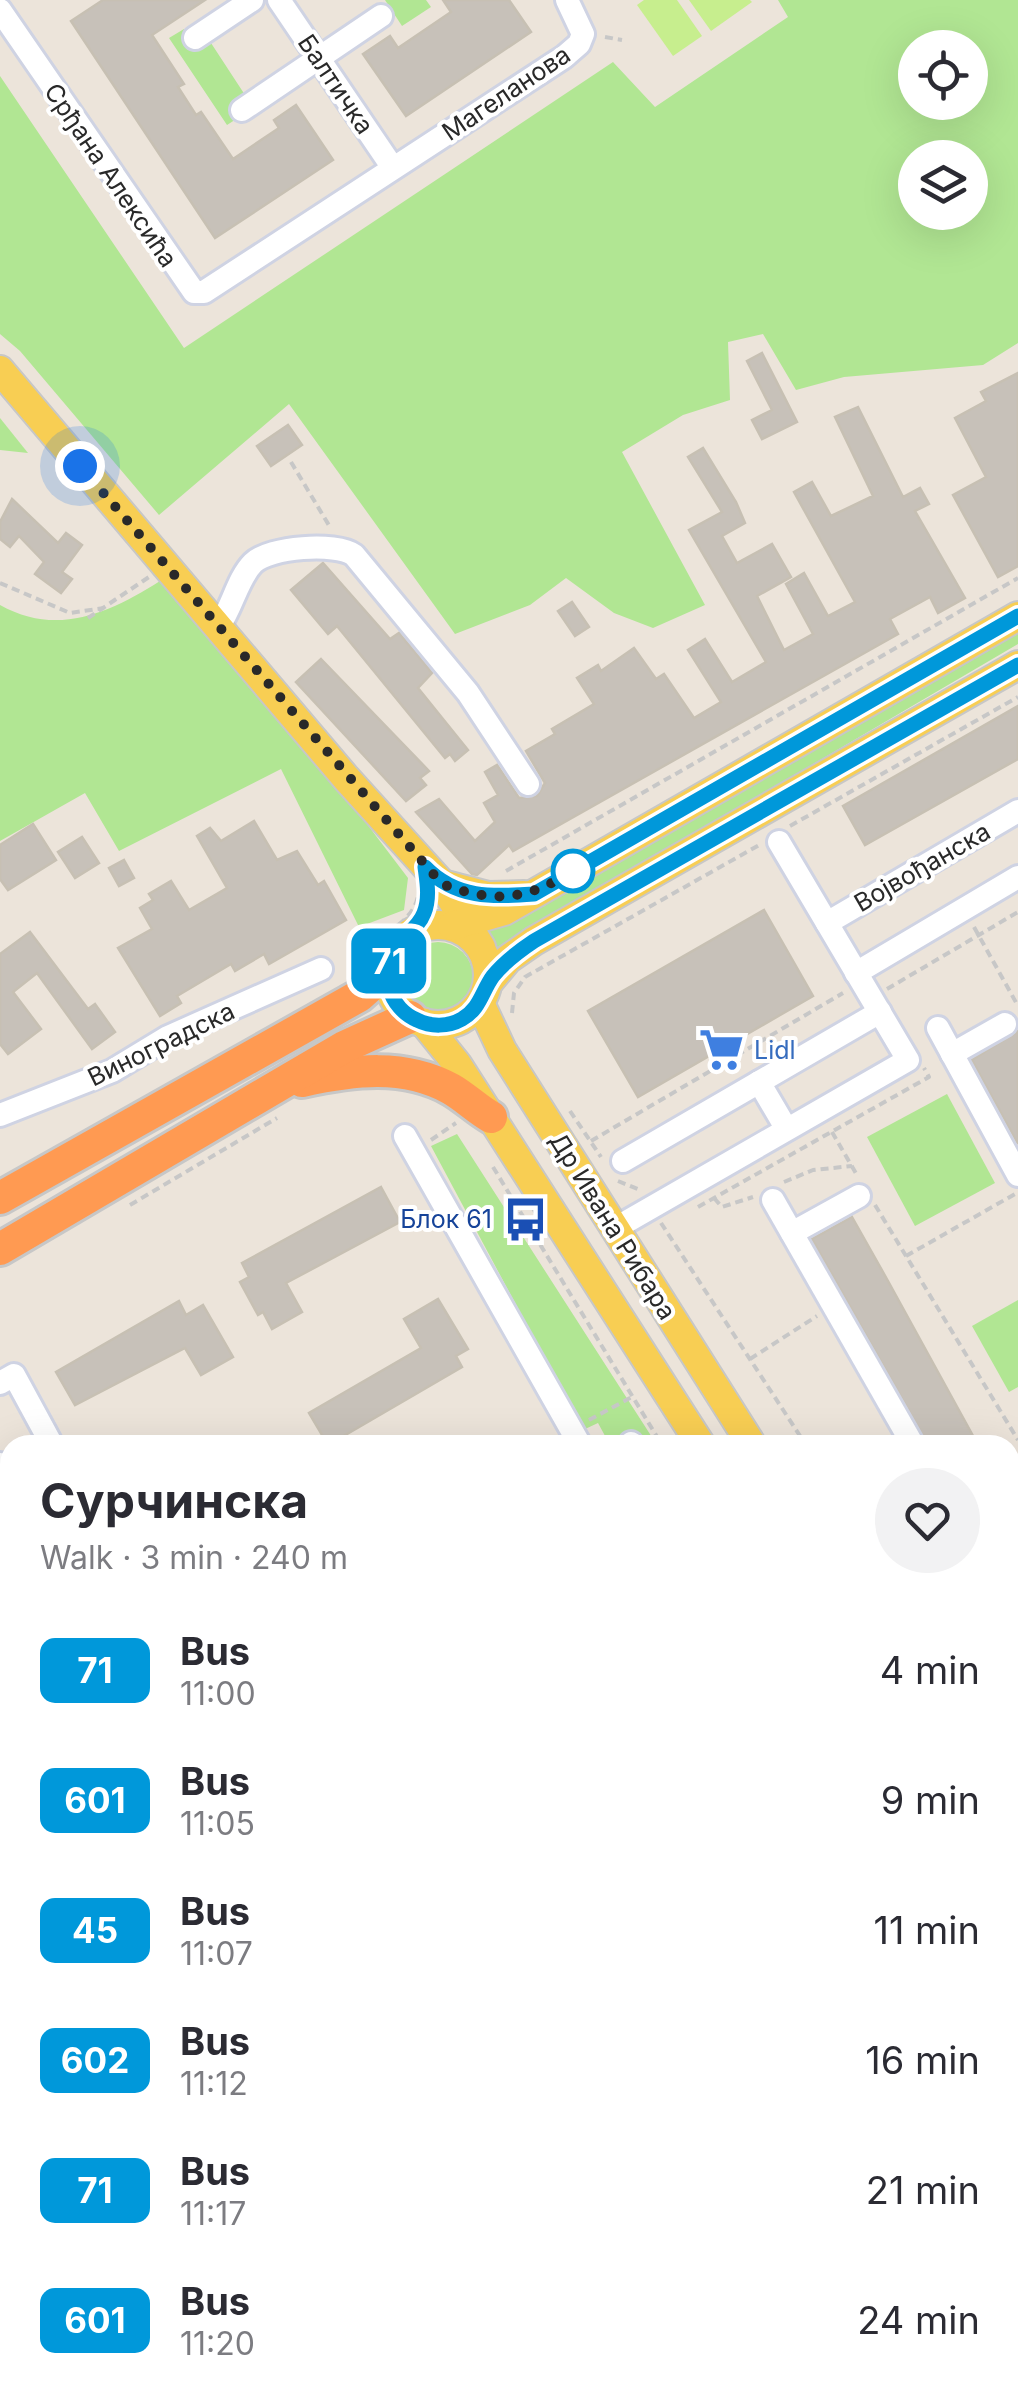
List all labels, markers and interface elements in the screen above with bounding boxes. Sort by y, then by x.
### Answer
street label: Балтичка [292,29,380,139]
map controls [898,30,988,230]
button: locate [898,30,988,120]
street label: Магеланова [436,39,576,147]
street label: Срђана Алексића [38,77,184,273]
button: layers [898,140,988,230]
your location [55,441,105,491]
street label: Војвођанска [849,816,995,918]
unlabelled marker [552,850,594,892]
line badge: 71 [344,928,434,994]
text: 71 [371,940,407,982]
street label: Виноградска [83,996,239,1092]
supermarket icon: Lidl [697,1026,745,1074]
place label: Lidl [754,1035,796,1065]
street label: Др Ивана Рибара [543,1127,683,1325]
bus stop icon: Блок 61 [501,1195,549,1243]
place label: Блок 61 [400,1204,492,1234]
button: heart [875,1468,980,1573]
text: Сурчинска [40,1471,308,1530]
text: Walk · 3 min · 240 m [40,1538,348,1577]
text: Bus [180,1628,250,1674]
text: 4 min [880,1647,980,1693]
text: 71 [77,1649,113,1691]
text: 11:00 [180,1674,256,1713]
text: Bus [180,1758,250,1804]
text: 9 min [881,1777,980,1823]
text: 601 [64,1779,126,1821]
text: 11:05 [180,1804,255,1843]
text: Bus [180,1888,250,1934]
text: 11 min [873,1907,980,1953]
text: 45 [72,1909,118,1951]
text: 11:07 [180,1934,253,1973]
text: Bus [180,2018,250,2064]
text: 16 min [865,2037,980,2083]
text: 602 [61,2039,129,2081]
text: 11:12 [180,2064,248,2103]
text: Bus [180,2148,250,2194]
text: 21 min [866,2167,980,2213]
text: 71 [77,2169,113,2211]
text: 11:17 [180,2194,246,2233]
text: Bus [180,2278,250,2324]
text: 24 min [857,2297,980,2343]
text: 601 [64,2299,126,2341]
text: 11:20 [180,2324,255,2363]

